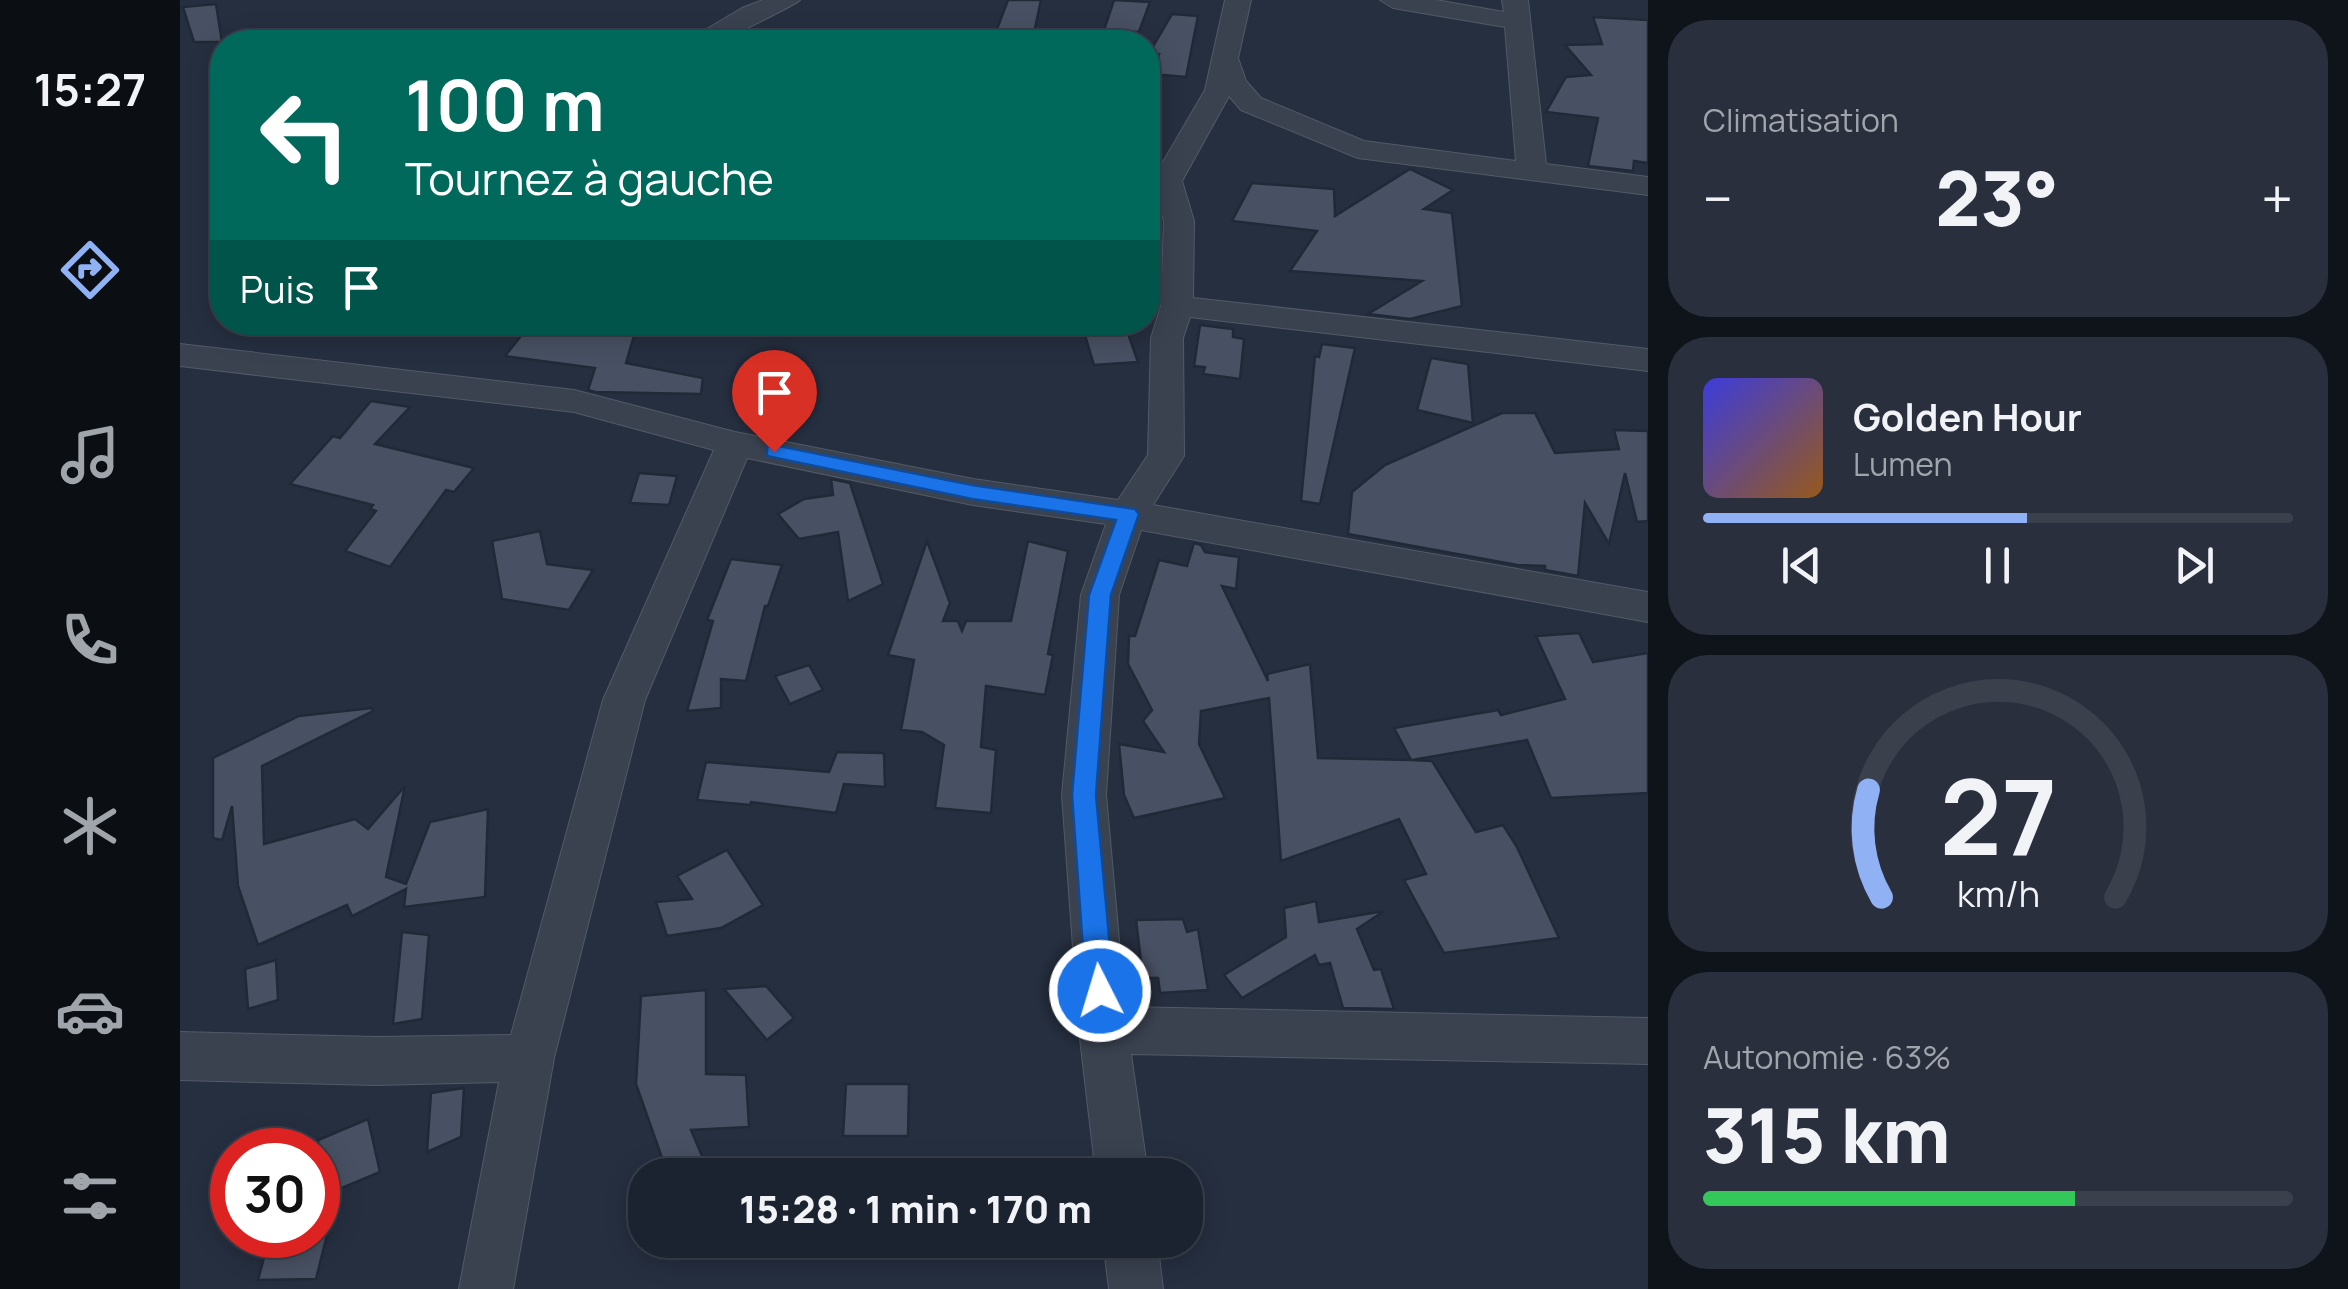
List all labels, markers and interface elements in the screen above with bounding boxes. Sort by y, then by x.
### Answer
text: 100 m [405,56,605,152]
text: 15:27 [34,58,146,120]
icon: left [240,70,370,200]
text: Climatisation [1703,98,1899,142]
text: 23° [1935,146,2059,249]
text: Tournez à gauche [405,147,774,209]
text: − [1703,160,1733,236]
text: + [2261,160,2293,236]
icon: directions [55,235,125,305]
icon: arrive [334,260,389,315]
text: Puis [240,262,314,314]
pin [732,350,817,453]
icon: arrive [747,365,802,420]
text: Golden Hour [1853,390,2082,442]
icon: music [55,420,125,490]
text: Lumen [1853,442,1953,486]
icon: previous [1774,538,1829,593]
icon: pause [1970,538,2025,593]
icon: next [2167,538,2222,593]
icon: phone [55,605,125,675]
text: 27 [1939,744,2057,886]
icon: climate [55,791,125,861]
text: km/h [1956,869,2040,918]
position arrow [1048,939,1152,1043]
icon: car [55,976,125,1046]
text: Autonomie · 63% [1703,1035,1951,1079]
text: 315 km [1703,1083,1951,1186]
speed limit sign: 30 [210,1128,340,1258]
icon: filters [55,1161,125,1231]
text: 15:28 · 1 min · 170 m [739,1182,1092,1234]

